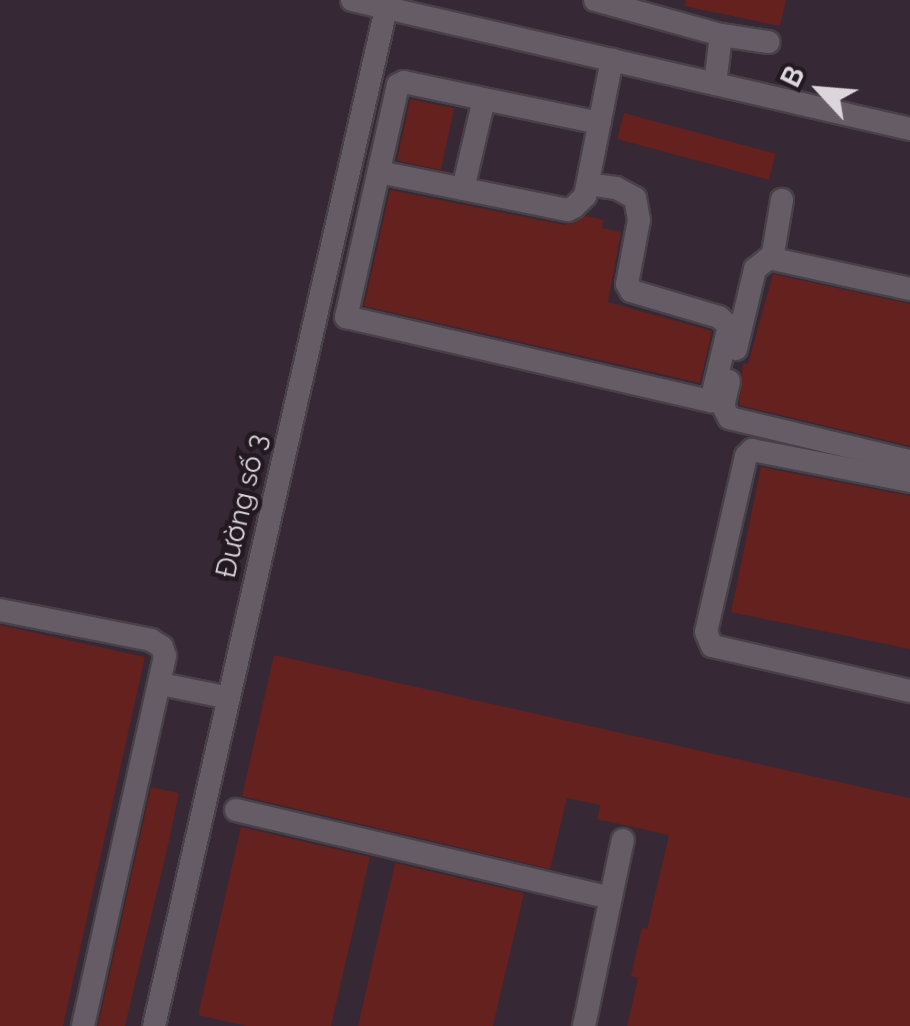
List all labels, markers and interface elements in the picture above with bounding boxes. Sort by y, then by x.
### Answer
north arrow [770,40,870,140]
text: B [774,61,812,92]
street label: Đường số 3 [209,431,275,581]

